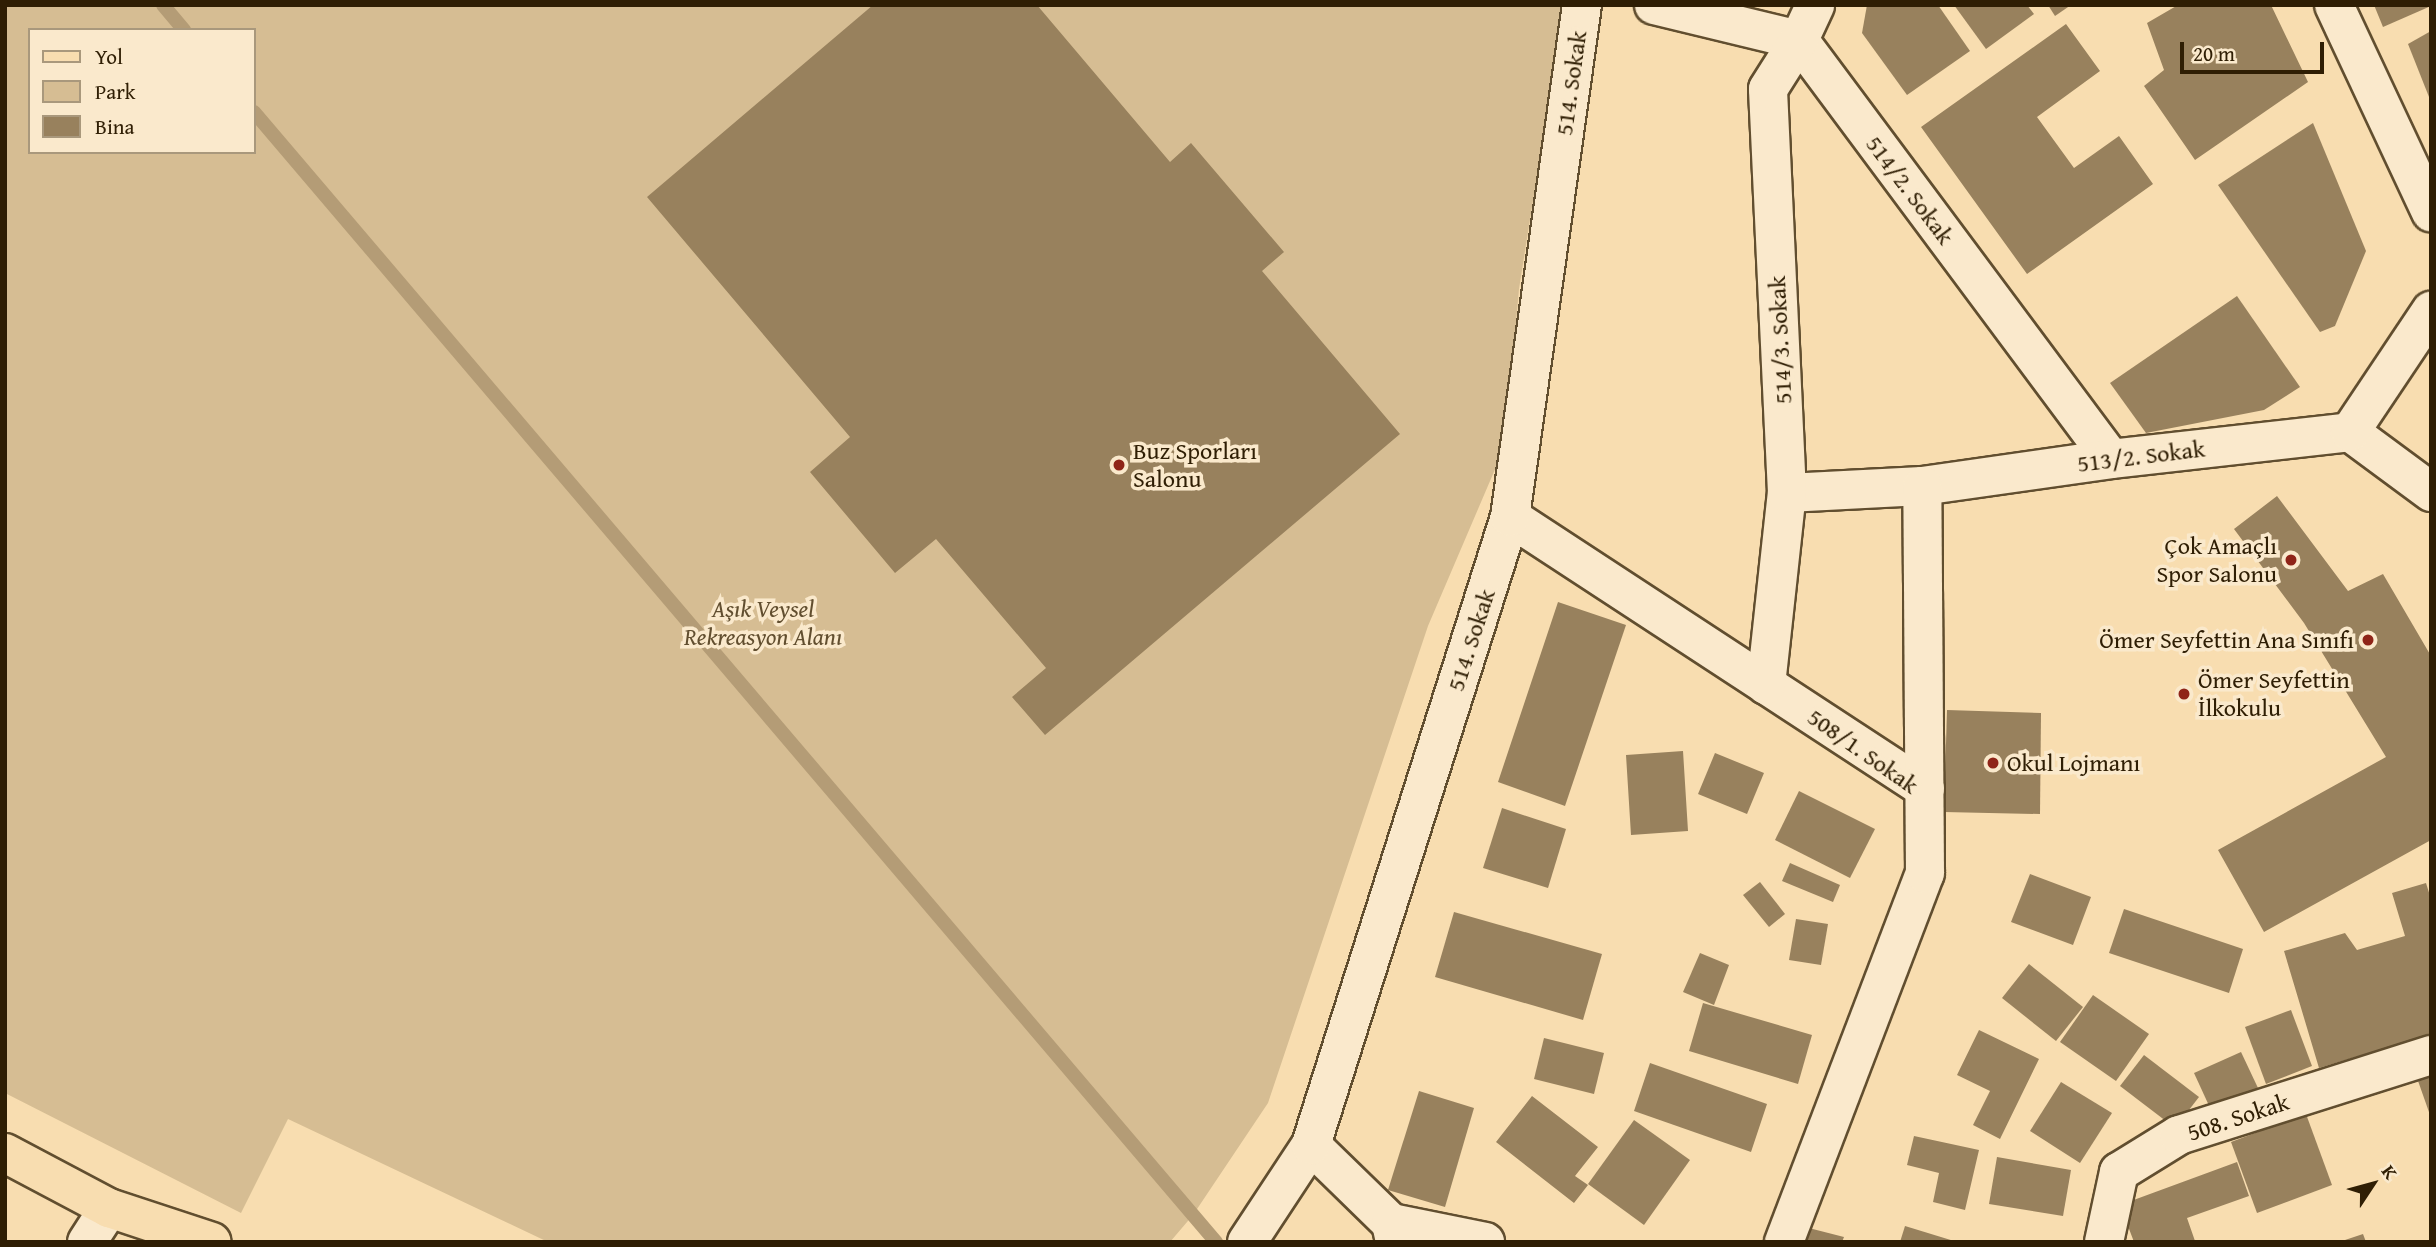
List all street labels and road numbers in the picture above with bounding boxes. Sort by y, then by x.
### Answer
street label: 514. Sokak [1549,29,1593,137]
street label: 514/2. Sokak [1860,130,1960,250]
street label: 514/3. Sokak [1762,275,1798,405]
street label: 513/2. Sokak [2076,434,2206,478]
street label: 514. Sokak [1441,585,1501,695]
street label: 508/1. Sokak [1802,702,1924,800]
street label: 508. Sokak [2183,1087,2293,1147]

